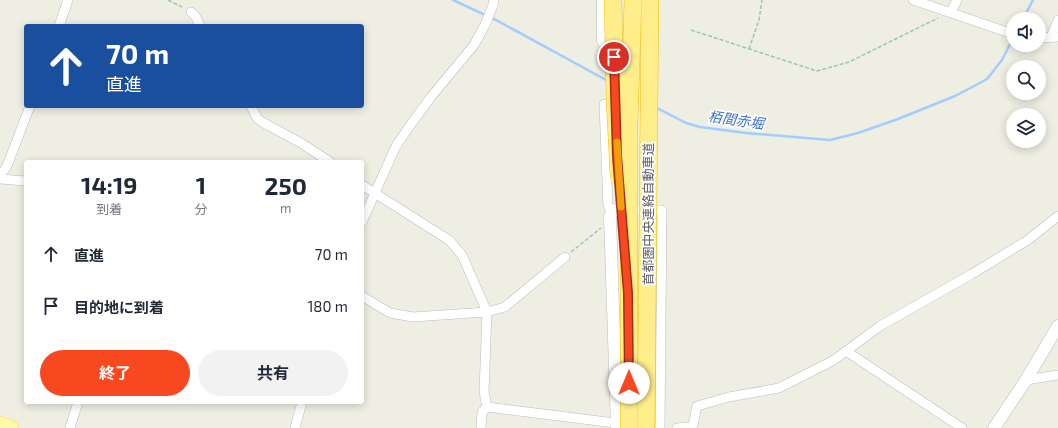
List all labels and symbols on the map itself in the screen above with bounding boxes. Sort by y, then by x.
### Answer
pin [597,40,631,74]
water label: 栢間赤堀 [707,107,767,132]
street label: 首都圏中央連絡自動車道 [640,142,656,286]
position arrow [608,362,650,404]

